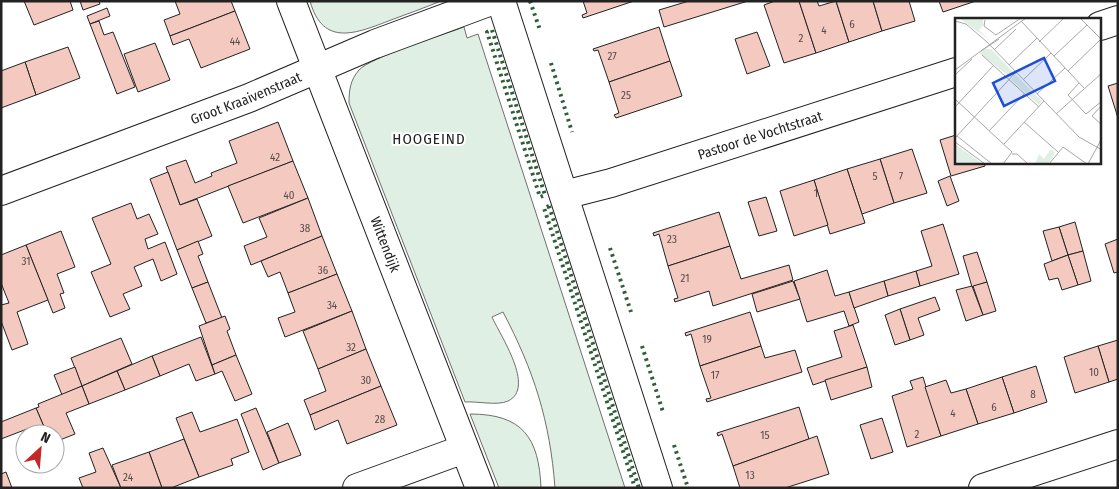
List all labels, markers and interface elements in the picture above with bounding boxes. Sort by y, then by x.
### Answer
house number: 6 [849,18,855,31]
inset map [955,18,1102,164]
house number: 4 [821,24,827,37]
house number: 2 [799,32,804,45]
house number: 44 [230,35,241,48]
house number: 27 [607,50,617,63]
street label: Groot Kraaivenstraat [188,68,304,128]
house number: 25 [621,89,631,102]
street label: Pastoor de Vochtstraat [696,107,825,163]
district label: HOOGEIND [392,130,466,148]
house number: 42 [270,151,280,164]
house number: 5 [872,170,878,183]
house number: 7 [899,170,904,183]
house number: 1 [814,187,818,200]
house number: 40 [283,189,295,202]
street label: Wittendijk [367,214,404,275]
house number: 38 [300,222,311,235]
house number: 23 [667,233,677,246]
house number: 31 [22,255,31,268]
house number: 36 [318,264,329,277]
house number: 21 [681,272,689,285]
house number: 34 [327,299,338,312]
house number: 19 [702,333,712,346]
house number: 32 [346,341,356,354]
house number: 10 [1089,366,1099,379]
house number: 17 [711,369,720,382]
house number: 30 [361,374,372,387]
house number: 8 [1030,388,1036,401]
house number: 6 [991,401,997,414]
house number: 4 [950,407,956,420]
house number: 28 [375,413,386,426]
north arrow [15,424,65,474]
text: N [38,428,53,447]
house number: 2 [915,428,920,441]
house number: 15 [760,429,770,442]
house number: 13 [745,469,755,482]
house number: 24 [123,471,134,484]

